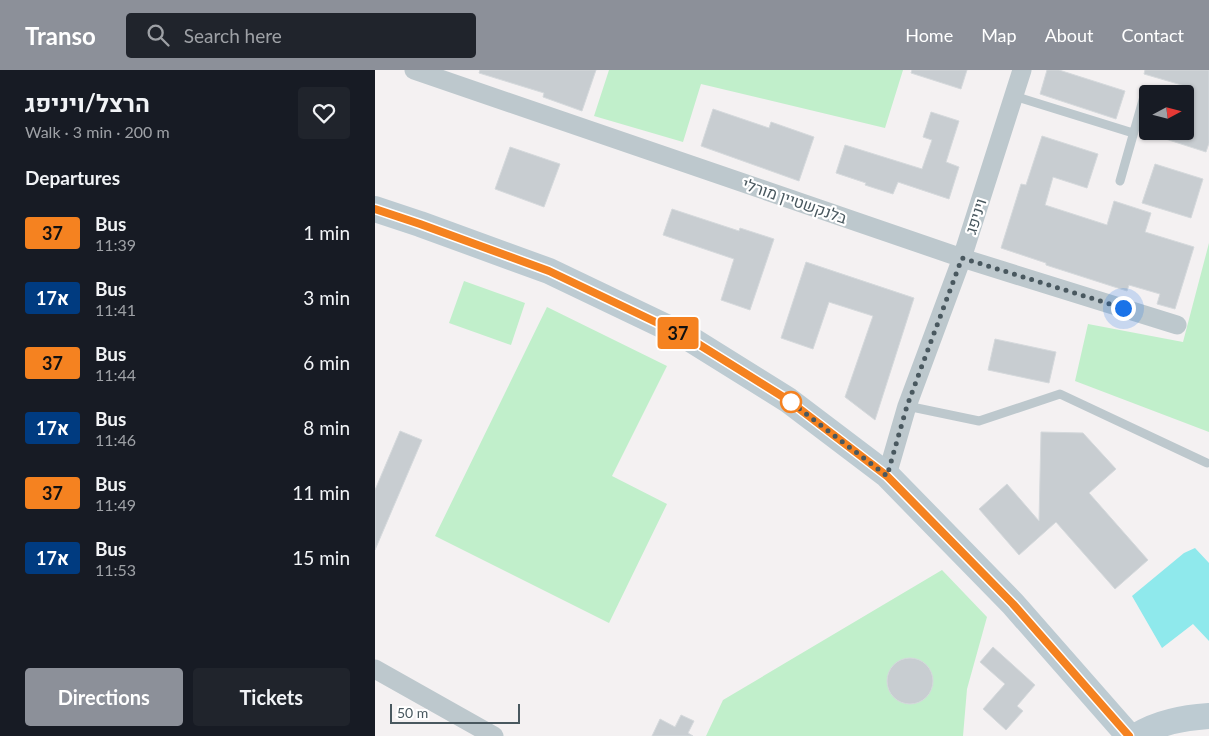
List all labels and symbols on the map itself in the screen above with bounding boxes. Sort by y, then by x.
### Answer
north arrow [1139,85,1194,140]
street label: בלנקשטיין מורלי [740,173,850,227]
street label: ויניפג [960,196,990,236]
your location [1111,296,1136,321]
line badge: 37 [655,317,701,349]
unlabelled marker [780,391,802,413]
scale bar [390,701,520,724]

